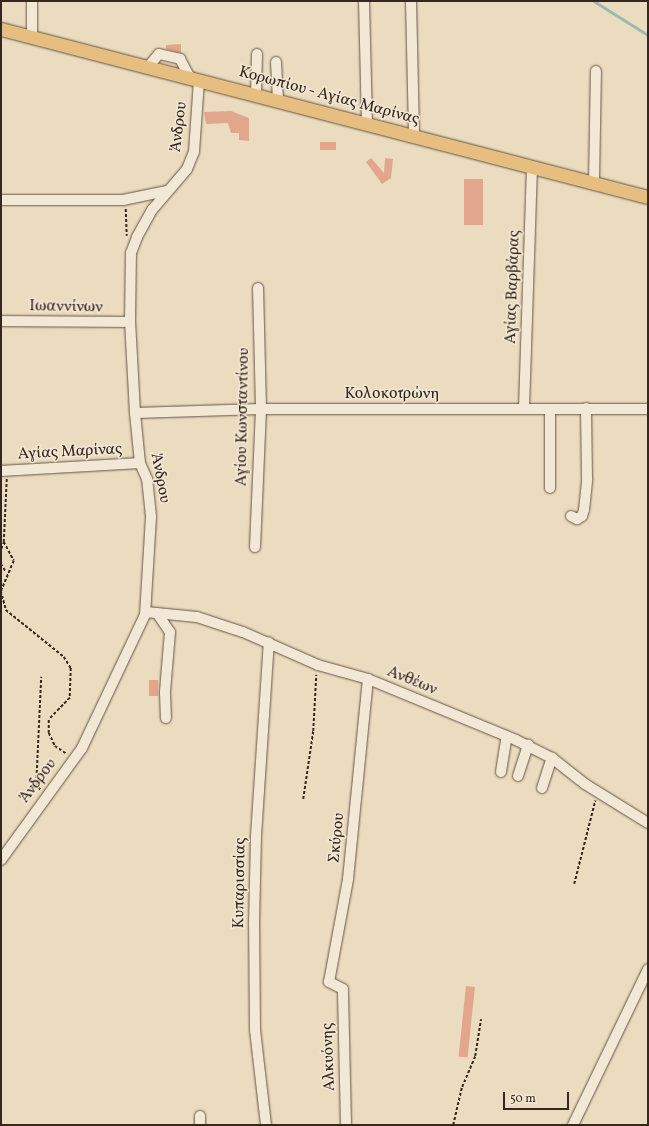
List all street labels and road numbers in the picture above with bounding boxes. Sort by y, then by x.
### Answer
street label: Κορωπίου - Αγίας Μαρίνας [236,63,422,129]
street label: Άνδρου [166,101,192,153]
street label: Αγίας Βαρβάρας [501,230,525,344]
street label: Ιωαννίνων [29,297,103,317]
street label: Αγίου Κωνσταντίνου [232,348,254,486]
street label: Κολοκοτρώνη [344,384,440,404]
street label: Αγίας Μαρίνας [17,440,123,464]
street label: Άνδρου [146,451,174,505]
street label: Ανθέων [384,662,440,700]
street label: Άνδρου [15,755,61,807]
street label: Σκύρου [325,812,349,864]
street label: Κυπαρισσίας [230,837,250,929]
street label: Αλκυόνης [318,1022,340,1092]

